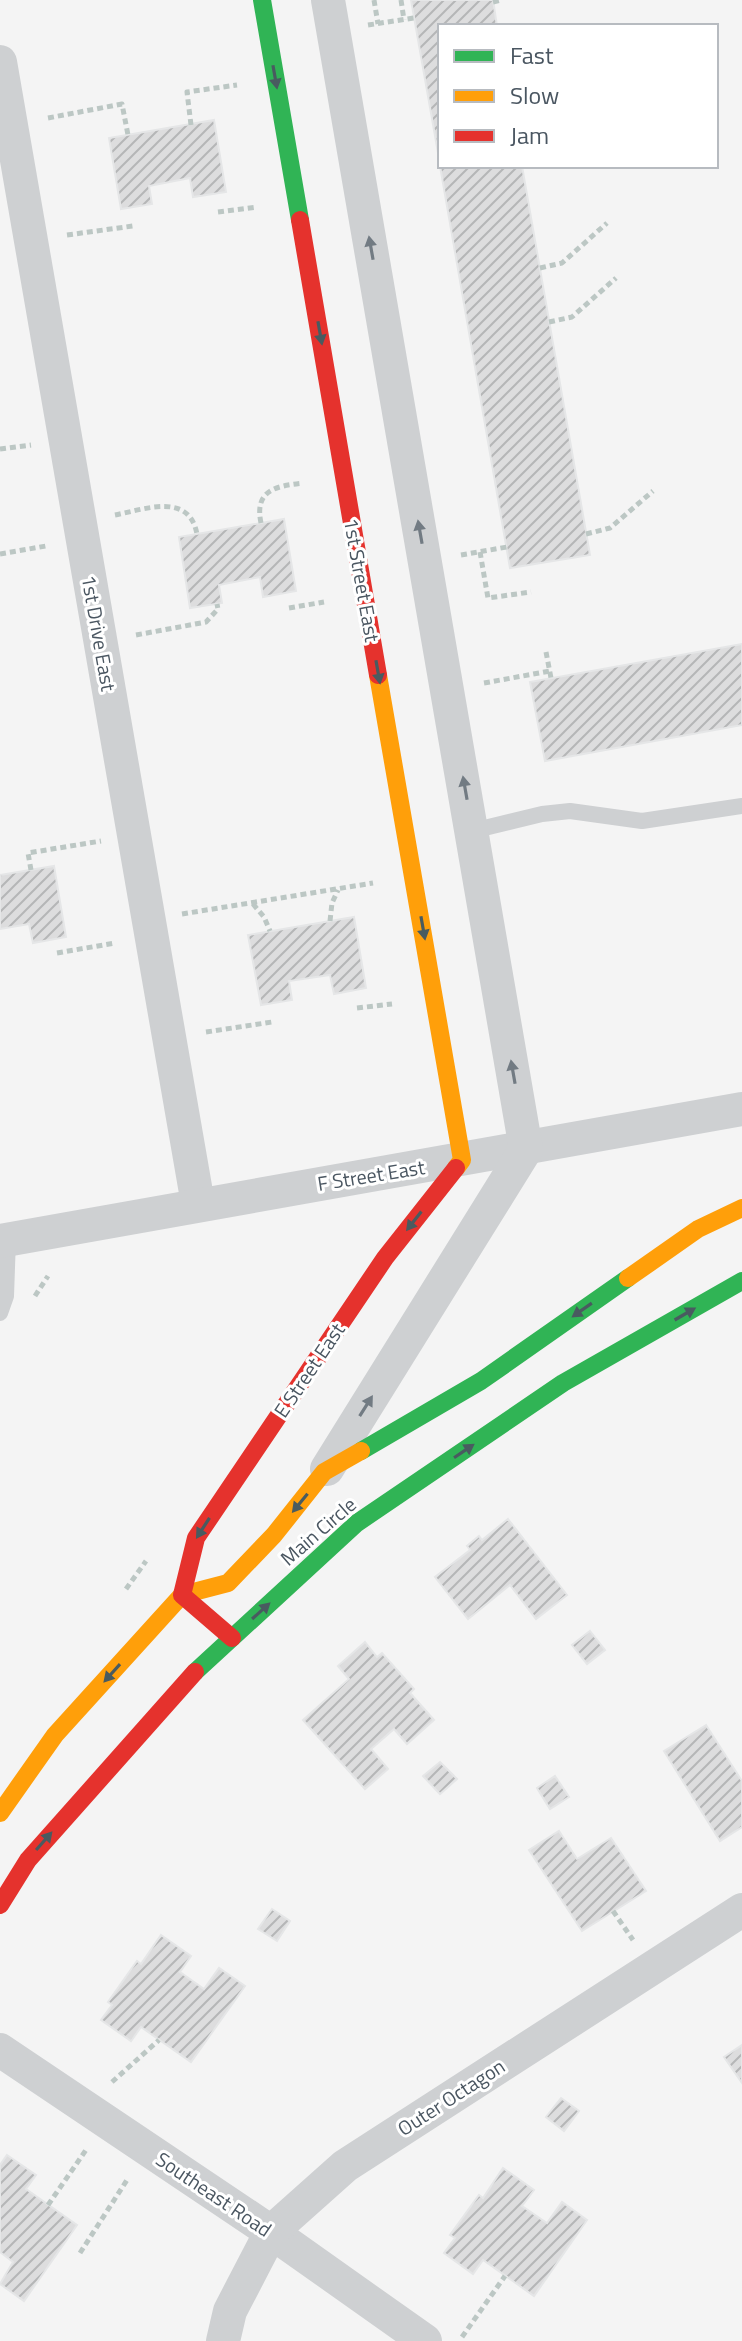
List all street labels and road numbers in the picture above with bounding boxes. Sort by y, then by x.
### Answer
street label: 1st Street East [336,516,388,644]
street label: 1st Drive East [74,572,124,694]
street label: F Street East [315,1151,427,1199]
street label: E Street East [266,1316,352,1424]
street label: Main Circle [273,1489,363,1573]
street label: Outer Octagon [391,2051,511,2143]
street label: Southeast Road [150,2144,278,2244]

